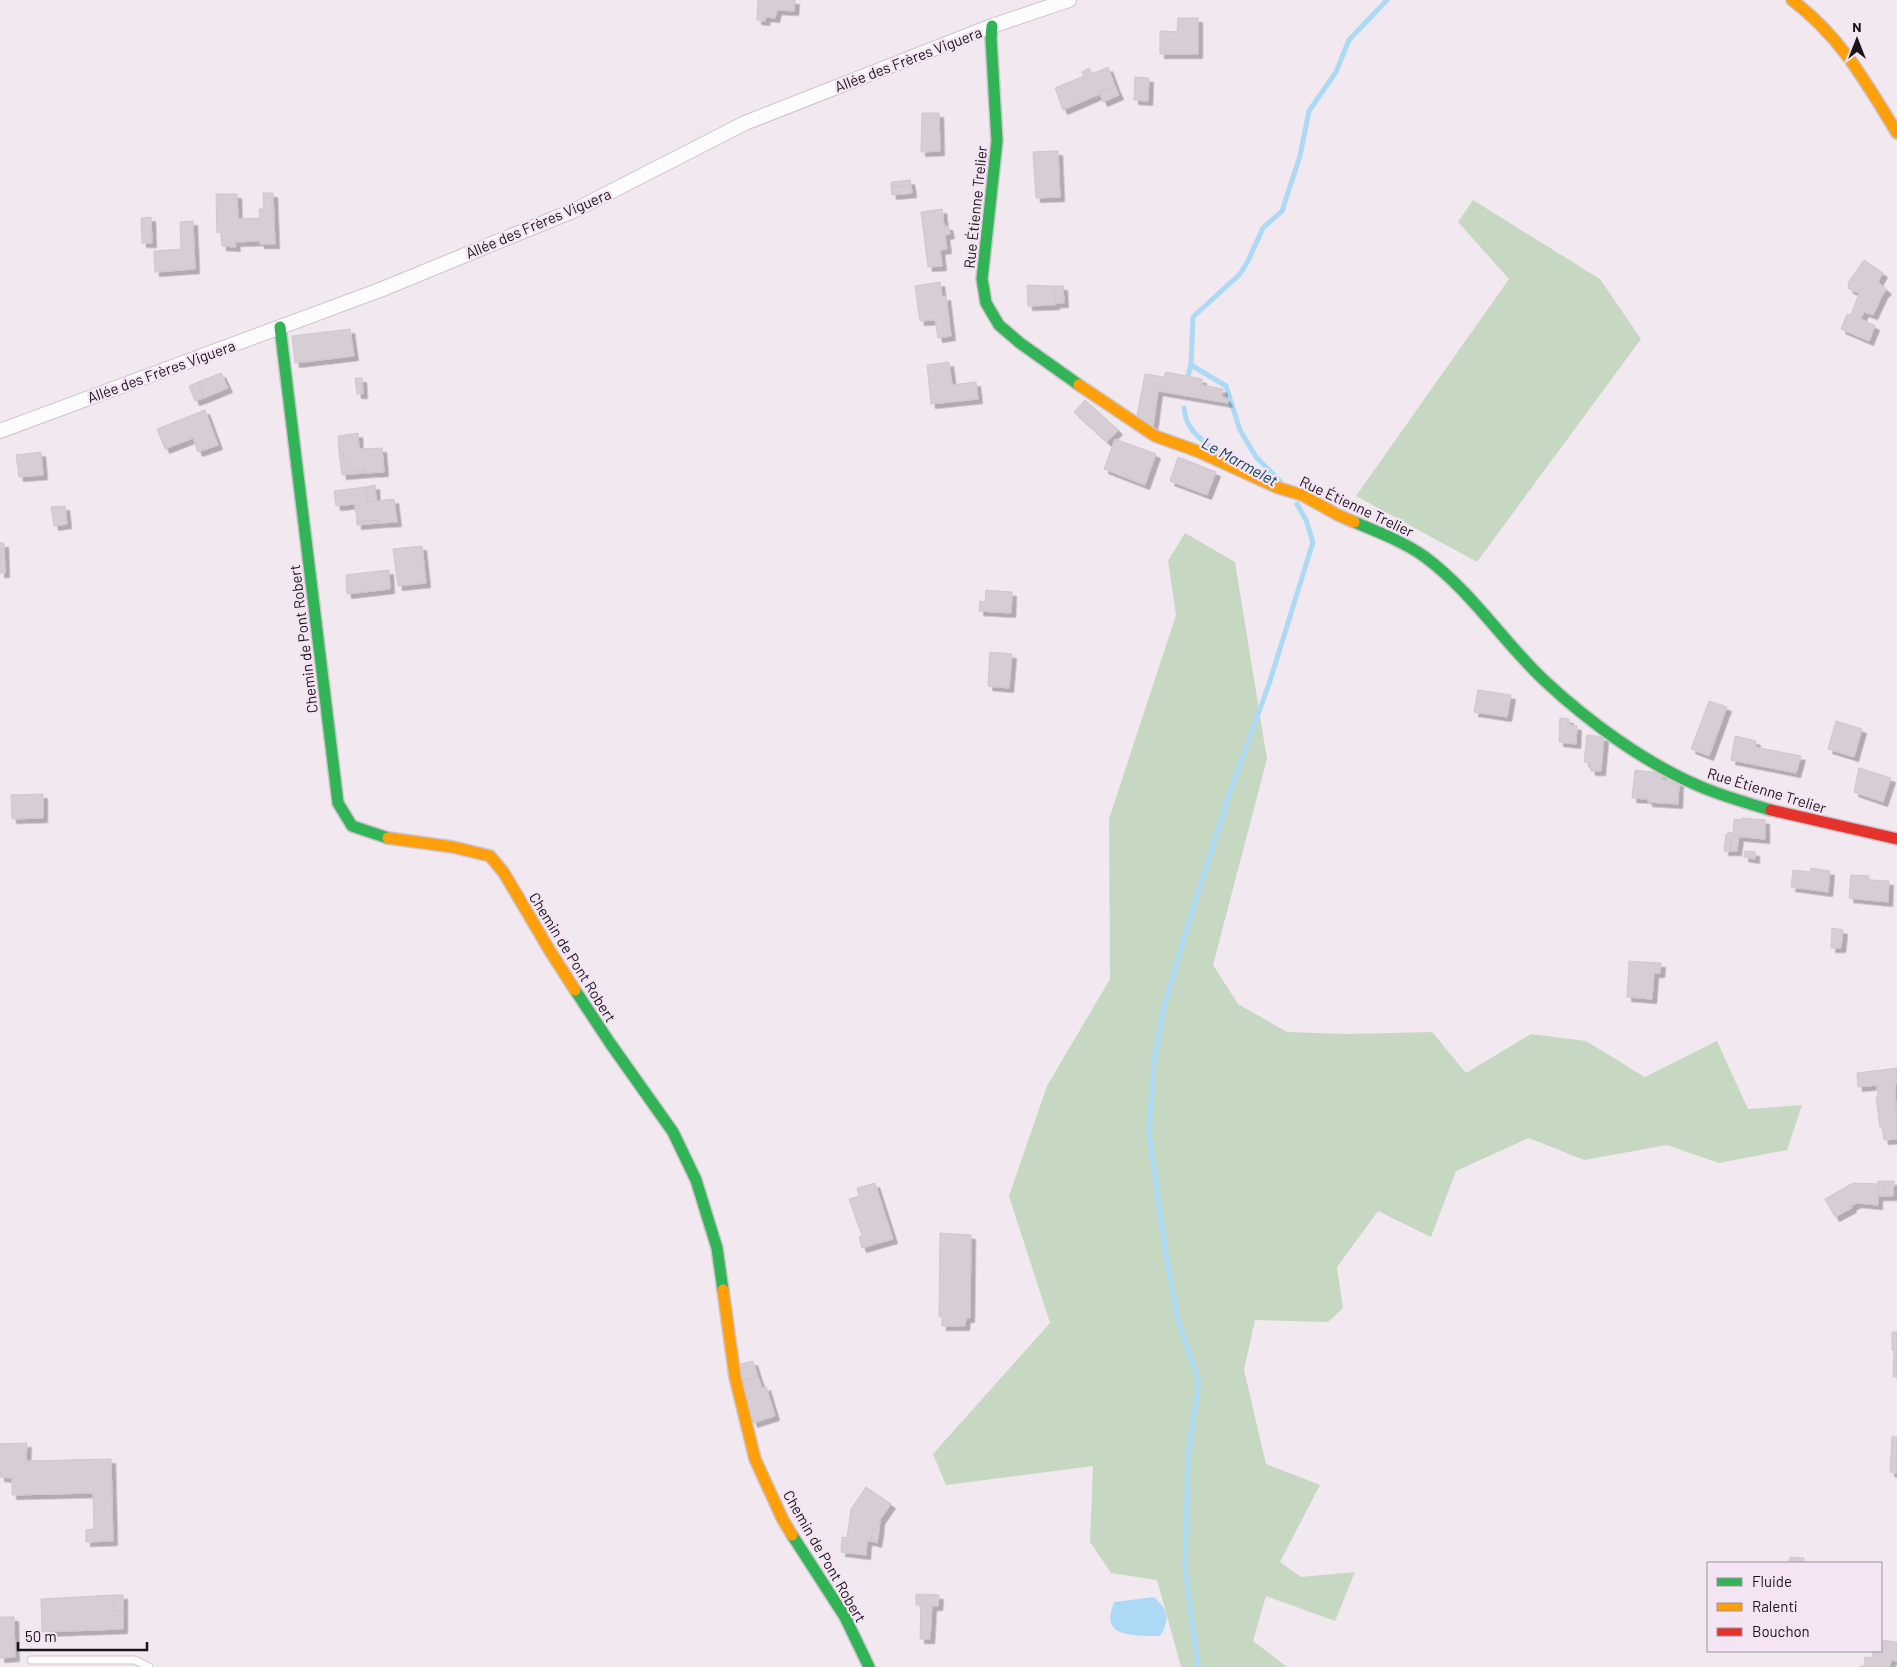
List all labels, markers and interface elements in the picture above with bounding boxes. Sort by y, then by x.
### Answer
north arrow [1832,15,1882,65]
text: N [1852,18,1862,35]
street label: Allée des Frères Viguera [832,23,984,95]
street label: Rue Étienne Trelier [960,144,990,269]
street label: Allée des Frères Viguera [463,184,613,262]
street label: Allée des Frères Viguera [85,336,237,406]
water label: Le Marmelet [1199,432,1282,490]
street label: Rue Étienne Trelier [1297,472,1417,540]
street label: Chemin de Pont Robert [285,564,321,714]
street label: Rue Étienne Trelier [1705,763,1829,817]
street label: Chemin de Pont Robert [526,889,620,1025]
street label: Chemin de Pont Robert [780,1487,870,1625]
legend [1707,1562,1882,1652]
text: Fluide [1752,1572,1792,1590]
text: Ralenti [1752,1597,1798,1615]
scale bar [18,1620,146,1652]
text: Bouchon [1752,1622,1810,1640]
text: 50 m [25,1627,57,1645]

